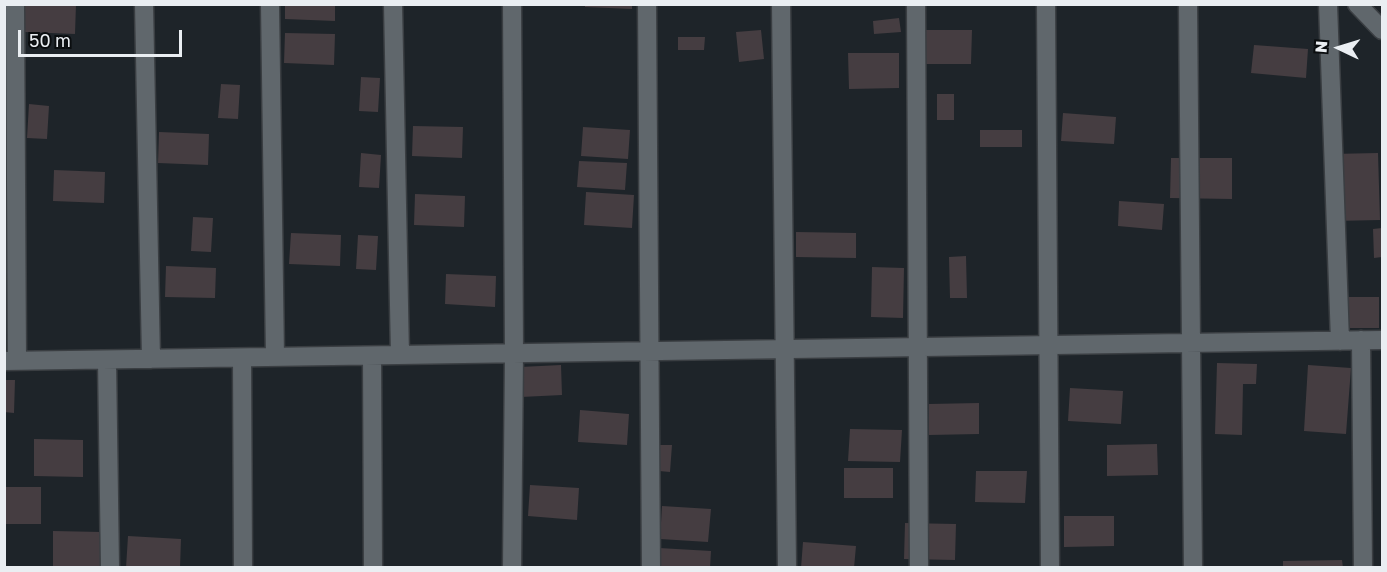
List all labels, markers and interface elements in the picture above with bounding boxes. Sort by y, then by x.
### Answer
scale bar [21,18,184,56]
north arrow [1309,18,1369,78]
text: 50 m [29,29,71,51]
text: N [1311,40,1331,54]

